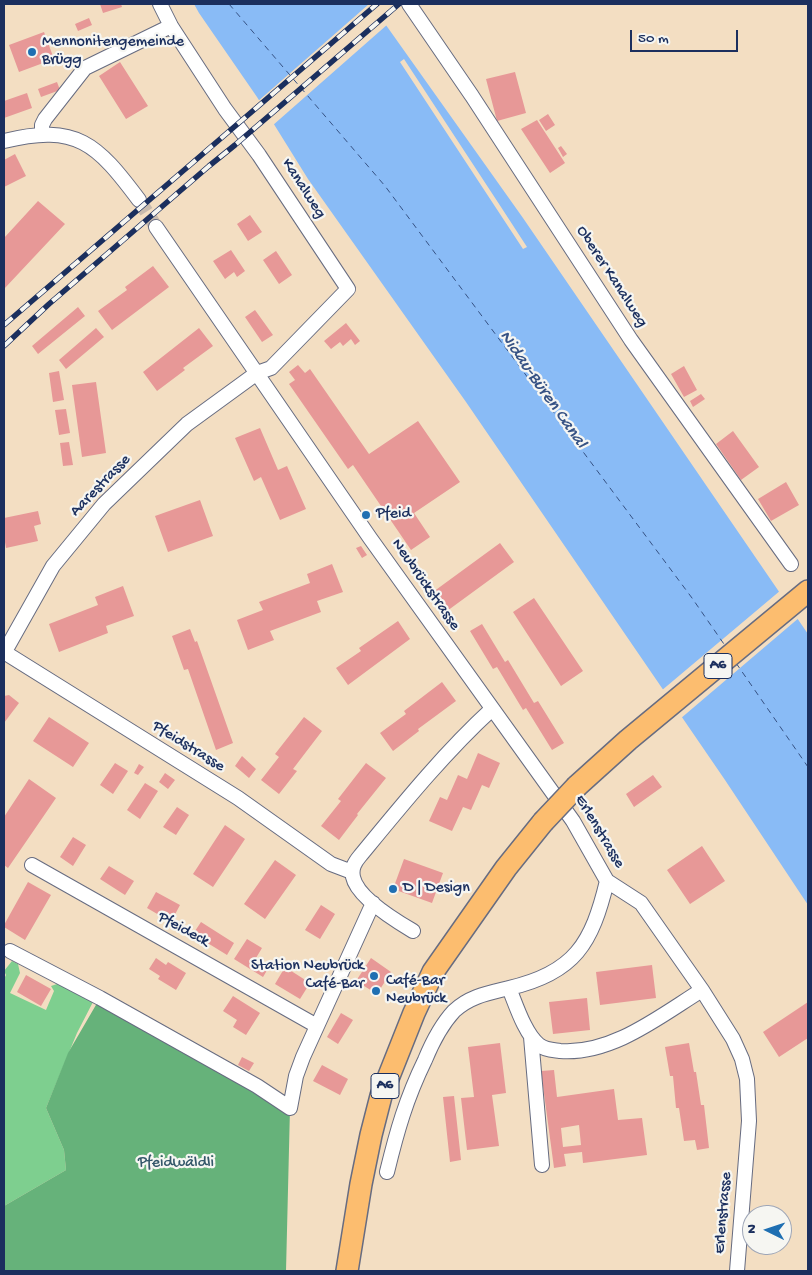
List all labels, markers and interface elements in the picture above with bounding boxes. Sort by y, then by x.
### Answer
scale bar [632,20,740,52]
text: 50 m [638,30,669,48]
place label: Mennonitengemeinde Brügg [42,33,184,71]
marker: Mennonitengemeinde Brügg [26,46,38,58]
street label: Kanalweg [277,155,329,223]
street label: Oberer Kanalweg [571,223,651,331]
water label: Nidau-Büren Canal [493,327,591,453]
street label: Aarestrasse [67,451,135,521]
place label: Pfeid [376,505,411,525]
marker: Pfeid [360,509,372,521]
street label: Neubrückstrasse [386,536,464,634]
road number: A6 [704,654,732,678]
street label: Pfeidstrasse [148,717,228,777]
street label: Erlenstrasse [570,792,628,872]
place label: D | Design [403,879,470,899]
marker: D | Design [387,883,399,895]
street label: Pfeideck [154,908,212,952]
place label: Station Neubrück Café-Bar [251,957,364,995]
marker: Station Neubrück Café-Bar [368,970,380,982]
place label: Café-Bar Neubrück [386,972,446,1010]
marker: Café-Bar Neubrück [370,985,382,997]
road number: A6 [371,1074,399,1098]
park label: Pfeidwäldli [138,1154,214,1174]
street label: Erlenstrasse [711,1171,737,1255]
north arrow [742,1205,792,1255]
text: N [744,1224,761,1234]

